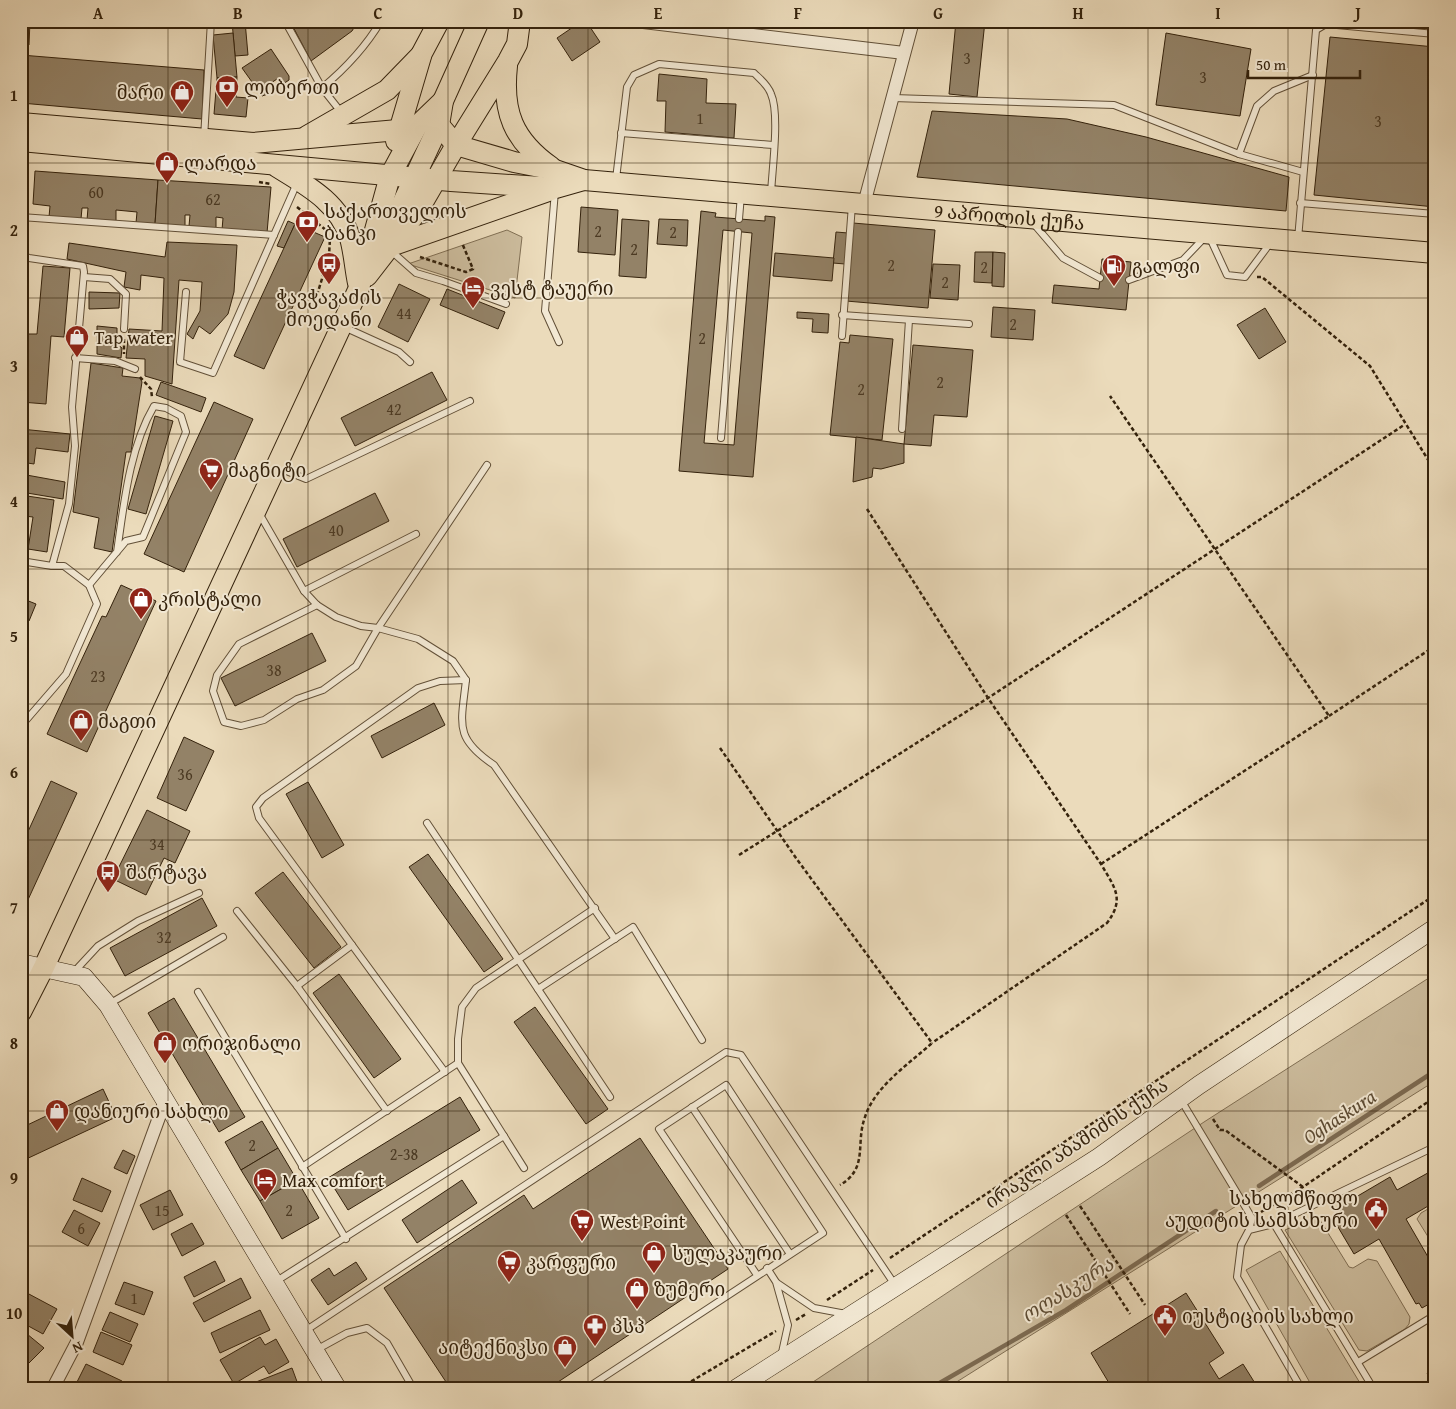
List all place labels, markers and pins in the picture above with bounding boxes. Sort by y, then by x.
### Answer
place label: ლიბერთი [244,73,339,101]
bank icon: ლიბერთი [214,74,240,108]
place label: მარი [117,78,164,106]
shop icon: მარი [169,79,195,113]
place label: ლარდა [184,149,256,177]
shop icon: ლარდა [154,150,180,184]
place label: საქართველოს ბანკი [324,197,467,247]
bank icon: საქართველოს ბანკი [294,209,320,243]
bus stop icon: ჭავჭავაძის მოედანი [316,251,342,285]
place label: გალფი [1132,252,1200,280]
fuel station icon: გალფი [1101,253,1127,287]
place label: ვესტ ტაუერი [490,274,614,302]
hotel icon: ვესტ ტაუერი [460,275,486,309]
place label: ჭავჭავაძის მოედანი [276,283,382,333]
place label: Tap water [94,323,173,351]
shop icon: Tap water [64,324,90,358]
place label: მაგნიტი [228,456,306,484]
supermarket icon: მაგნიტი [198,457,224,491]
place label: კრისტალი [158,585,261,613]
shop icon: კრისტალი [128,586,154,620]
place label: მაგთი [98,707,156,735]
shop icon: მაგთი [68,708,94,742]
place label: შარტავა [126,858,207,886]
bus stop icon: შარტავა [95,859,121,893]
place label: ორიჯინალი [182,1029,301,1057]
shop icon: ორიჯინალი [152,1030,178,1064]
place label: დანიური სახლი [74,1097,229,1125]
shop icon: დანიური სახლი [44,1098,70,1132]
place label: Max comfort [282,1166,385,1194]
hotel icon: Max comfort [252,1167,278,1201]
place label: სახელმწიფო აუდიტის სამსახური [1165,1184,1358,1234]
public building icon: სახელმწიფო აუდიტის სამსახური [1363,1196,1389,1230]
place label: West Point [600,1207,686,1235]
supermarket icon: West Point [569,1208,595,1242]
place label: სულაკაური [672,1239,782,1267]
shop icon: სულაკაური [641,1240,667,1274]
place label: კარფური [526,1248,616,1276]
supermarket icon: კარფური [496,1249,522,1283]
place label: ზუმერი [654,1275,725,1303]
shop icon: ზუმერი [624,1276,650,1310]
place label: იუსტიციის სახლი [1182,1302,1354,1330]
public building icon: იუსტიციის სახლი [1152,1303,1178,1337]
place label: პსპ [612,1312,645,1340]
pharmacy icon: პსპ [582,1313,608,1347]
place label: აიტექნიკსი [438,1333,548,1361]
shop icon: აიტექნიკსი [552,1334,578,1368]

